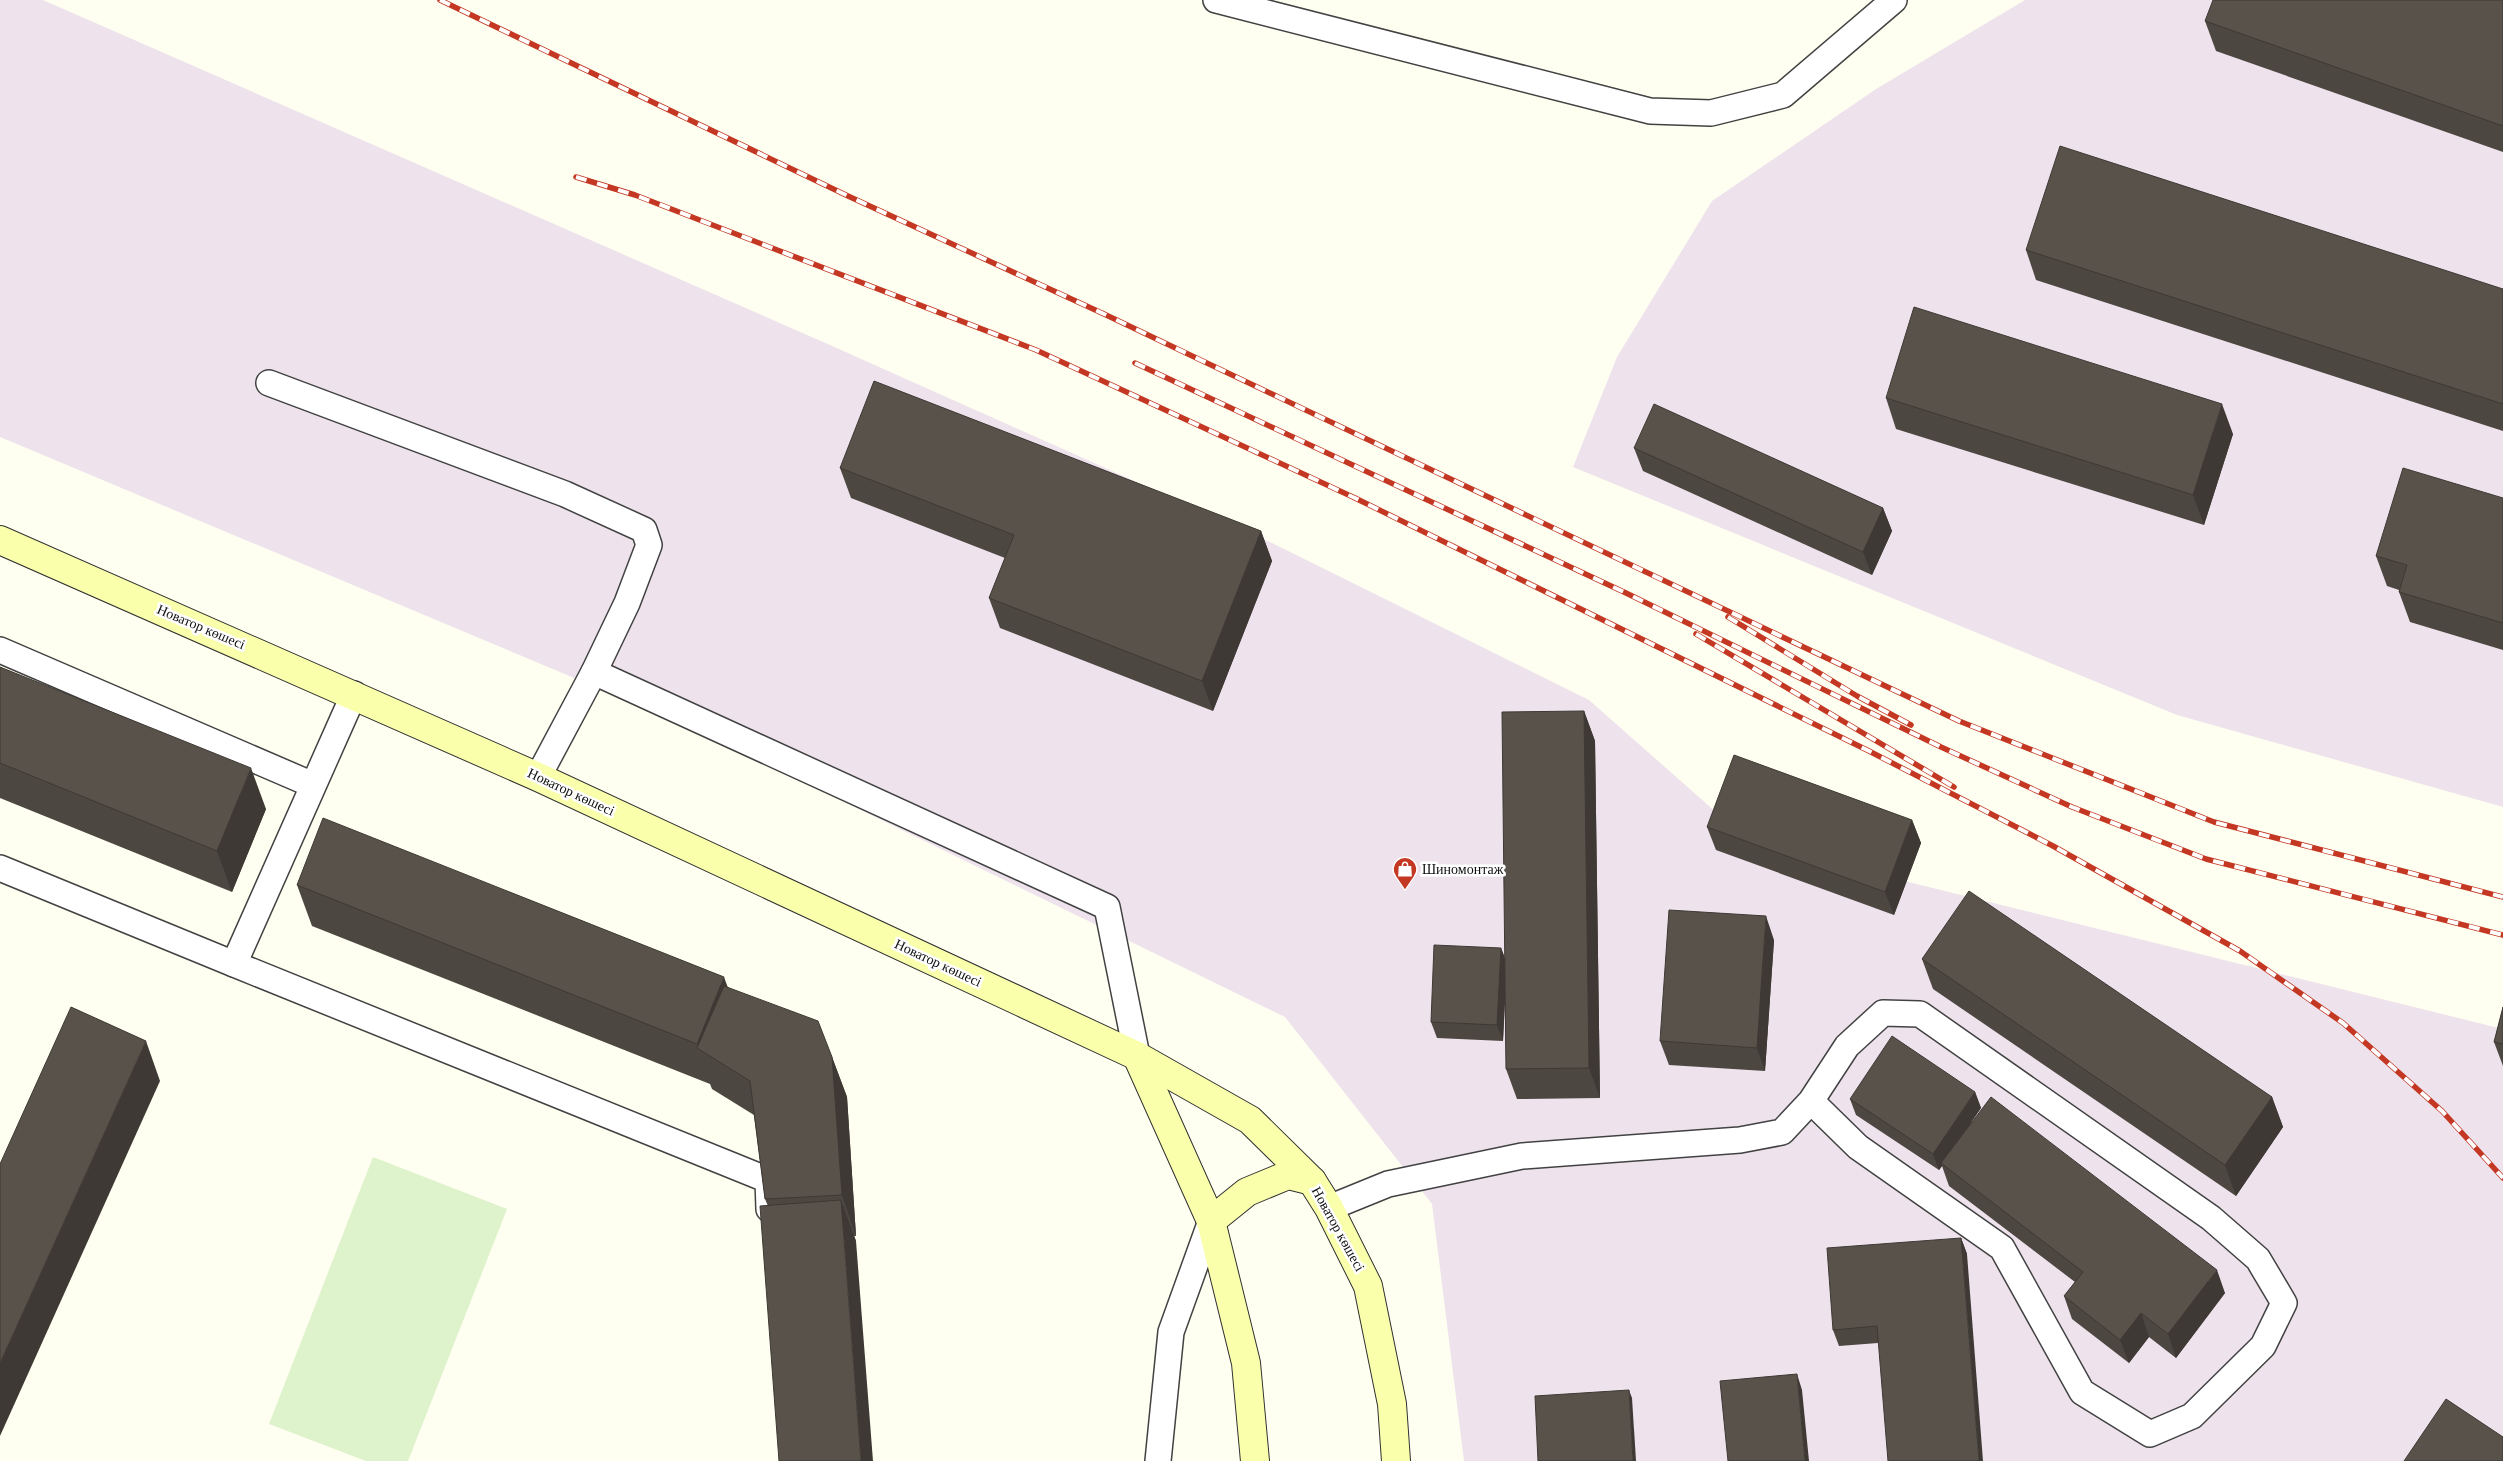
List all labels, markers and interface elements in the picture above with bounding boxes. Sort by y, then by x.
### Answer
street label: Новатор көшесі [155,602,247,652]
street label: Новатор көшесі [525,765,617,819]
shop icon: Шиномонтаж [1392,856,1418,890]
place label: Шиномонтаж [1422,862,1504,877]
street label: Новатор көшесі [892,936,984,990]
street label: Новатор көшесі [1309,1184,1367,1274]

